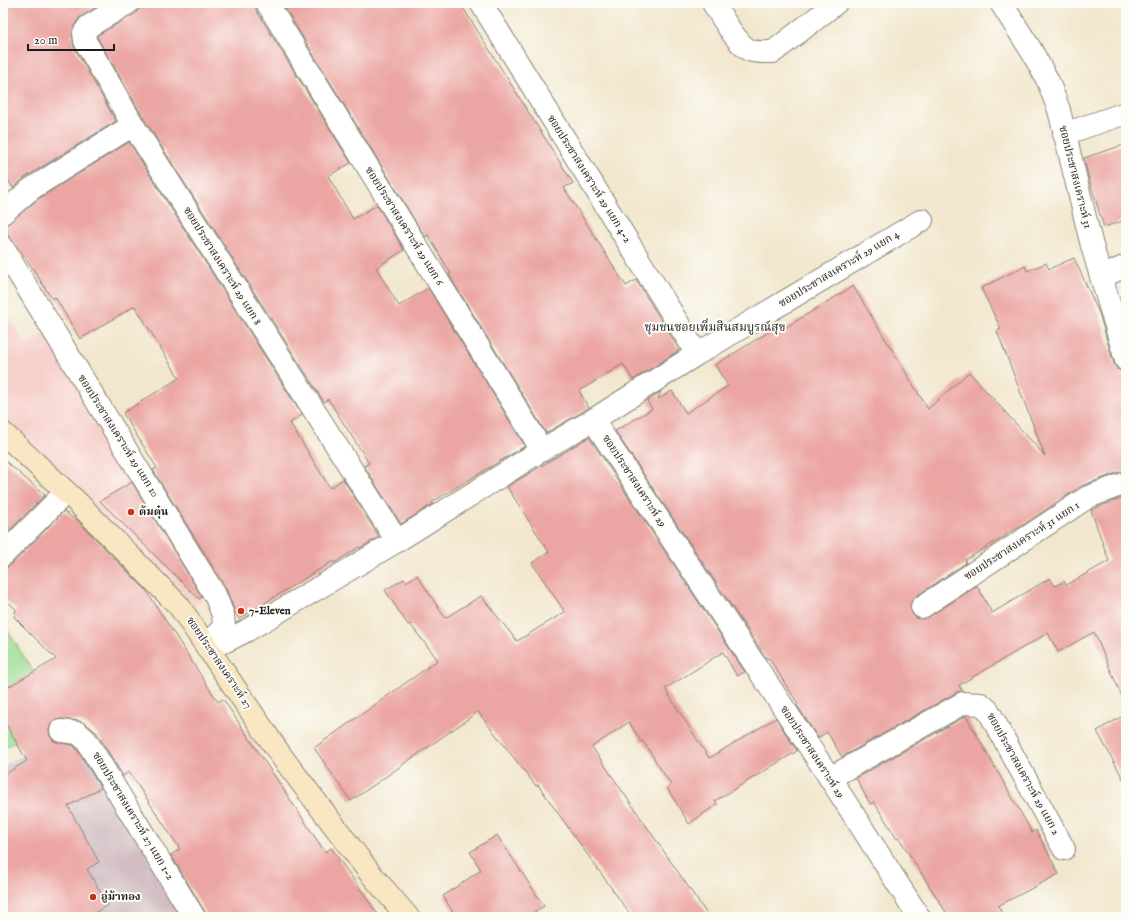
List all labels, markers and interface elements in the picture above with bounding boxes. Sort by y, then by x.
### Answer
scale bar [28,26,114,52]
text: 20 m [34,33,57,48]
street label: ซอยประชาสงเคราะห์ 29 แยก 4-2 [544,112,634,246]
street label: ซอยประชาสงเคราะห์ 31 [1055,124,1095,230]
street label: ซอยประชาสงเคราะห์ 29 แยก 6 [362,164,447,288]
street label: ซอยประชาสงเคราะห์ 29 แยก 8 [180,204,264,328]
street label: ซอยประชาสงเคราะห์ 29 แยก 4 [776,227,902,311]
district label: ชุมชนซอยเพิ่มสินสมบูรณ์สุข [645,318,785,335]
street label: ซอยประชาสงเคราะห์ 29 แยก 10 [74,372,162,500]
street label: ซอยประชาสงเคราะห์ 29 [599,432,669,530]
street label: ซอยประชาสงเคราะห์ 31 แยก 1 [962,498,1082,584]
place label: ต้มตุ๋น [139,505,169,519]
marker: ต้มตุ๋น [126,507,136,517]
place label: 7-Eleven [249,604,291,618]
marker: 7-Eleven [236,606,246,616]
street label: ซอยประชาสงเคราะห์ 27 [183,614,255,712]
street label: ซอยประชาสงเคราะห์ 29 [777,703,847,801]
street label: ซอยประชาสงเคราะห์ 29 แยก 2 [983,710,1063,838]
street label: ซอยประชาสงเคราะห์ 27 แยก 1-2 [89,749,177,883]
place label: อู่ม้าทอง [101,890,141,904]
marker: อู่ม้าทอง [88,892,98,902]

